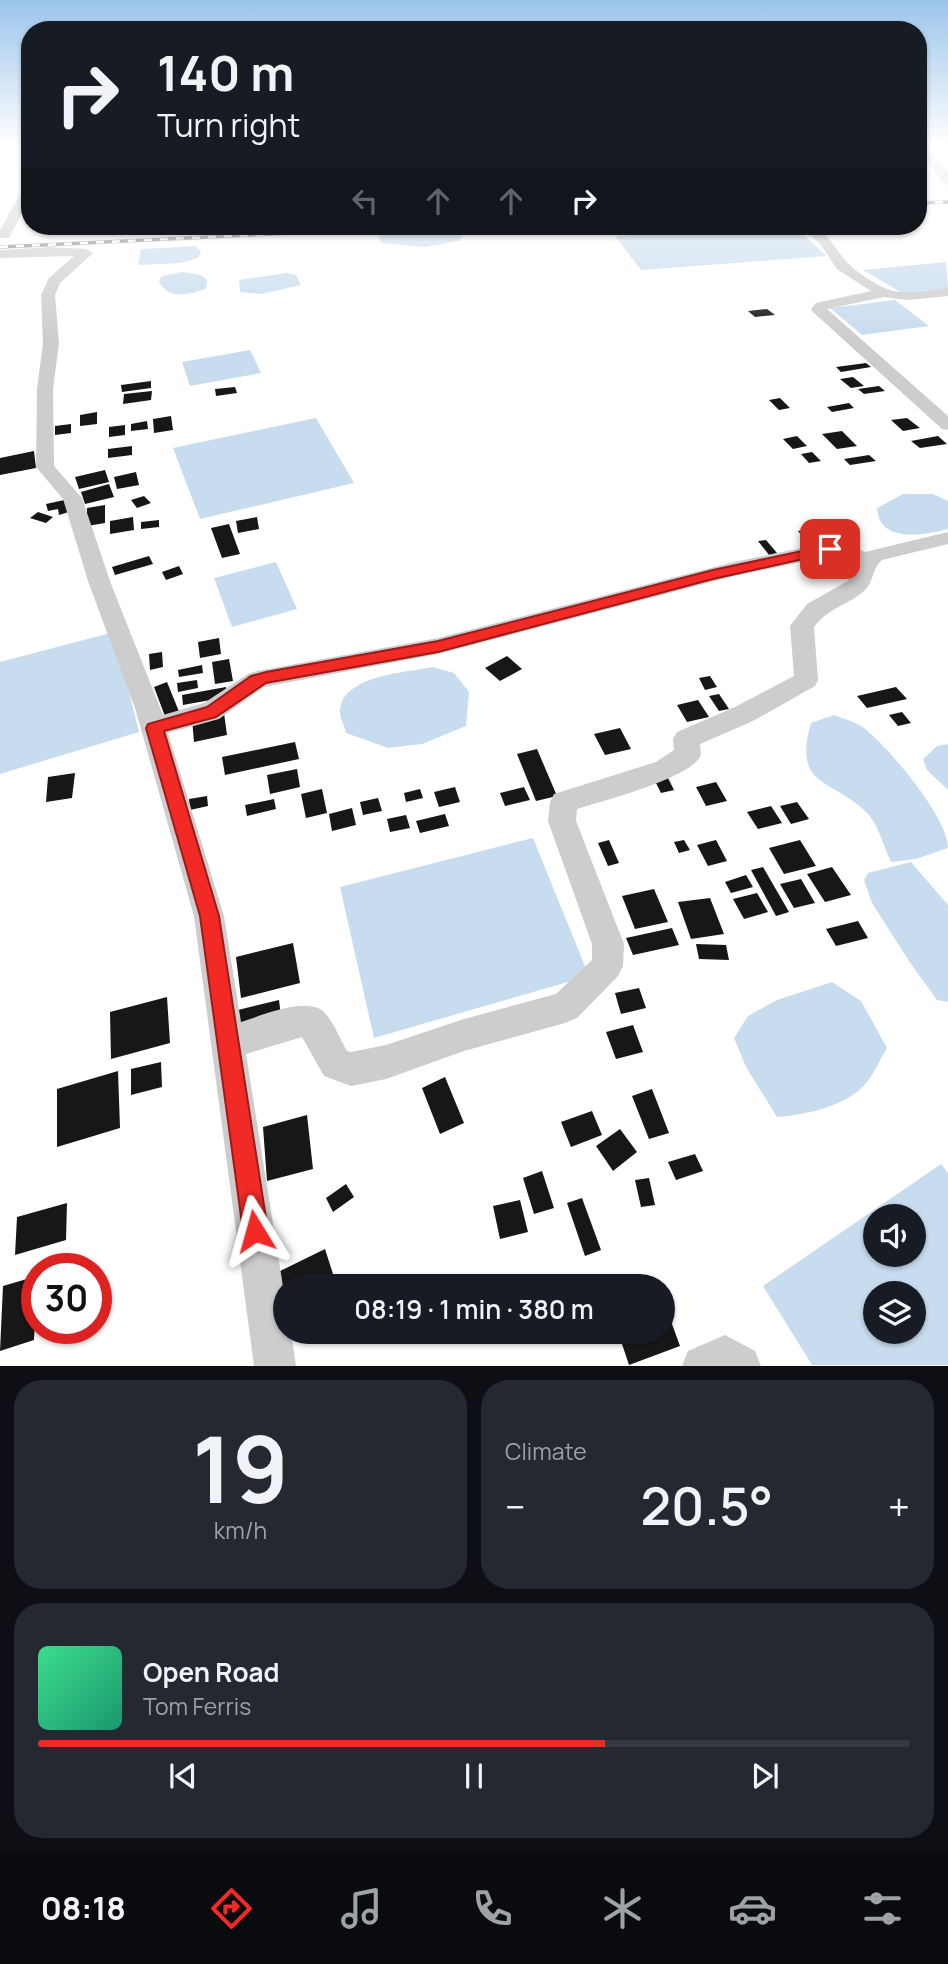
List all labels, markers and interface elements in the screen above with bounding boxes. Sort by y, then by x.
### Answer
text: 140 m [157,39,294,106]
icon: right [42,49,133,140]
text: Turn right [157,103,300,147]
icon: left [346,182,384,220]
icon: ahead [419,182,457,220]
icon: ahead [492,182,530,220]
icon: right [565,182,603,220]
pin [800,519,860,579]
icon: arrive [811,530,849,568]
position arrow [218,1194,292,1268]
map controls [863,1204,926,1344]
button: sound [863,1204,926,1267]
speed limit sign: 30 [21,1253,112,1344]
button: layers [863,1281,926,1344]
text: 08:19 · 1 min · 380 m [354,1291,594,1327]
text: 19 [192,1406,289,1530]
text: Climate [505,1435,587,1467]
text: 20.5° [641,1470,773,1541]
text: − [505,1480,526,1532]
text: + [888,1480,910,1532]
text: km/h [214,1514,267,1546]
text: Open Road [143,1654,279,1690]
text: Tom Ferris [143,1690,251,1722]
icon: previous [164,1757,202,1795]
icon: pause [455,1757,493,1795]
icon: next [746,1757,784,1795]
icon: directions [207,1884,256,1933]
icon: music [337,1884,386,1933]
icon: phone [468,1884,517,1933]
icon: climate [598,1884,647,1933]
icon: car [728,1884,777,1933]
icon: filters [858,1884,907,1933]
text: 08:18 [41,1886,126,1930]

